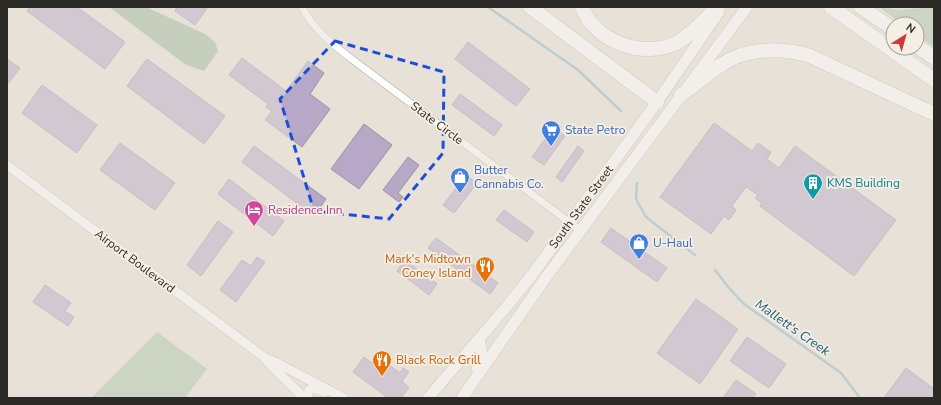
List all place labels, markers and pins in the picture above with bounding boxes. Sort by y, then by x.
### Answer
supermarket icon: State Petro [540,119,562,147]
place label: State Petro [565,122,626,138]
place label: Butter Cannabis Co. [474,162,544,192]
shop icon: Butter Cannabis Co. [449,166,471,194]
building icon: KMS Building [802,172,824,200]
place label: KMS Building [827,175,900,191]
hotel icon: Residence Inn [243,199,265,227]
place label: Residence Inn [268,202,343,218]
shop icon: U-Haul [628,232,650,260]
place label: U-Haul [653,235,693,251]
place label: Mark's Midtown Coney Island [385,251,471,281]
restaurant icon: Mark's Midtown Coney Island [474,255,496,283]
restaurant icon: Black Rock Grill [371,349,393,377]
place label: Black Rock Grill [396,352,481,368]

